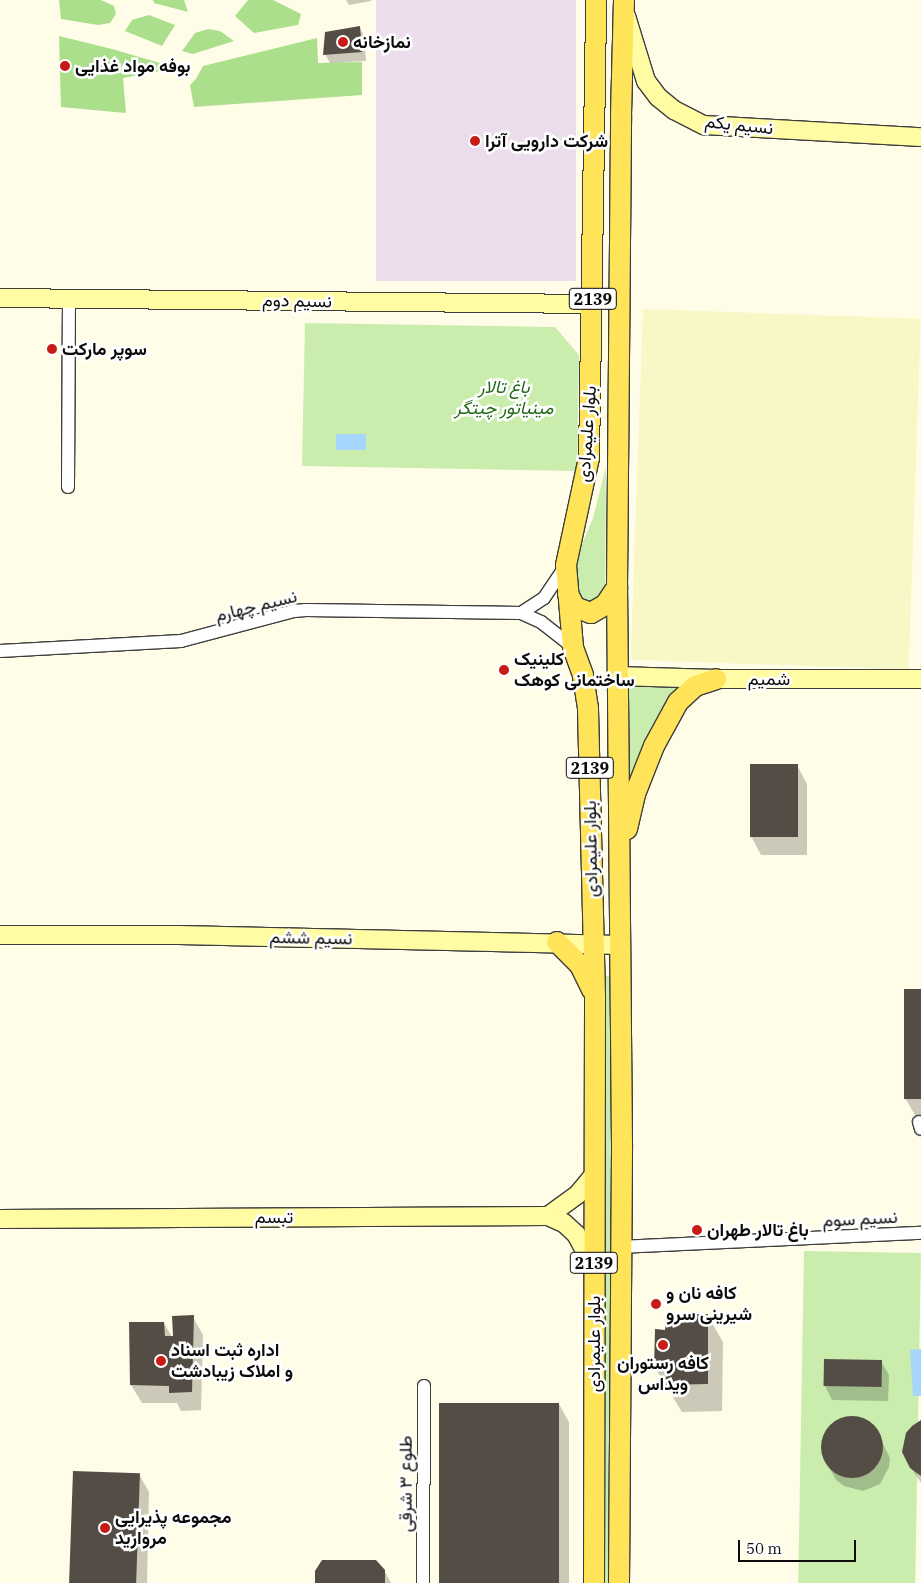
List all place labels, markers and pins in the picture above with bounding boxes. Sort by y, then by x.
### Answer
place label: نمازخانه [353,31,411,53]
marker: نمازخانه [337,36,349,48]
place label: بوفه مواد غذایی [75,55,191,77]
marker: بوفه مواد غذایی [59,60,71,72]
place label: شرکت دارویی آترا [485,130,608,152]
marker: شرکت دارویی آترا [469,135,481,147]
place label: سوپر مارکت [62,338,147,360]
marker: سوپر مارکت [46,343,58,355]
place label: کلینیک ساختمانی کوهک [514,649,635,692]
marker: کلینیک ساختمانی کوهک [498,664,510,676]
place label: باغ تالار طهران [707,1219,809,1241]
marker: باغ تالار طهران [691,1224,703,1236]
place label: کافه نان و شیرینی سرو [666,1283,752,1326]
marker: کافه نان و شیرینی سرو [650,1298,662,1310]
marker: کافه رستوران ویداس [657,1339,669,1351]
place label: اداره ثبت اسناد و املاک زیبادشت [171,1340,293,1382]
place label: کافه رستوران ویداس [617,1353,709,1396]
marker: اداره ثبت اسناد و املاک زیبادشت [155,1355,167,1367]
place label: مجموعه پذیرایی مروارید [115,1507,231,1550]
marker: مجموعه پذیرایی مروارید [99,1522,111,1534]

